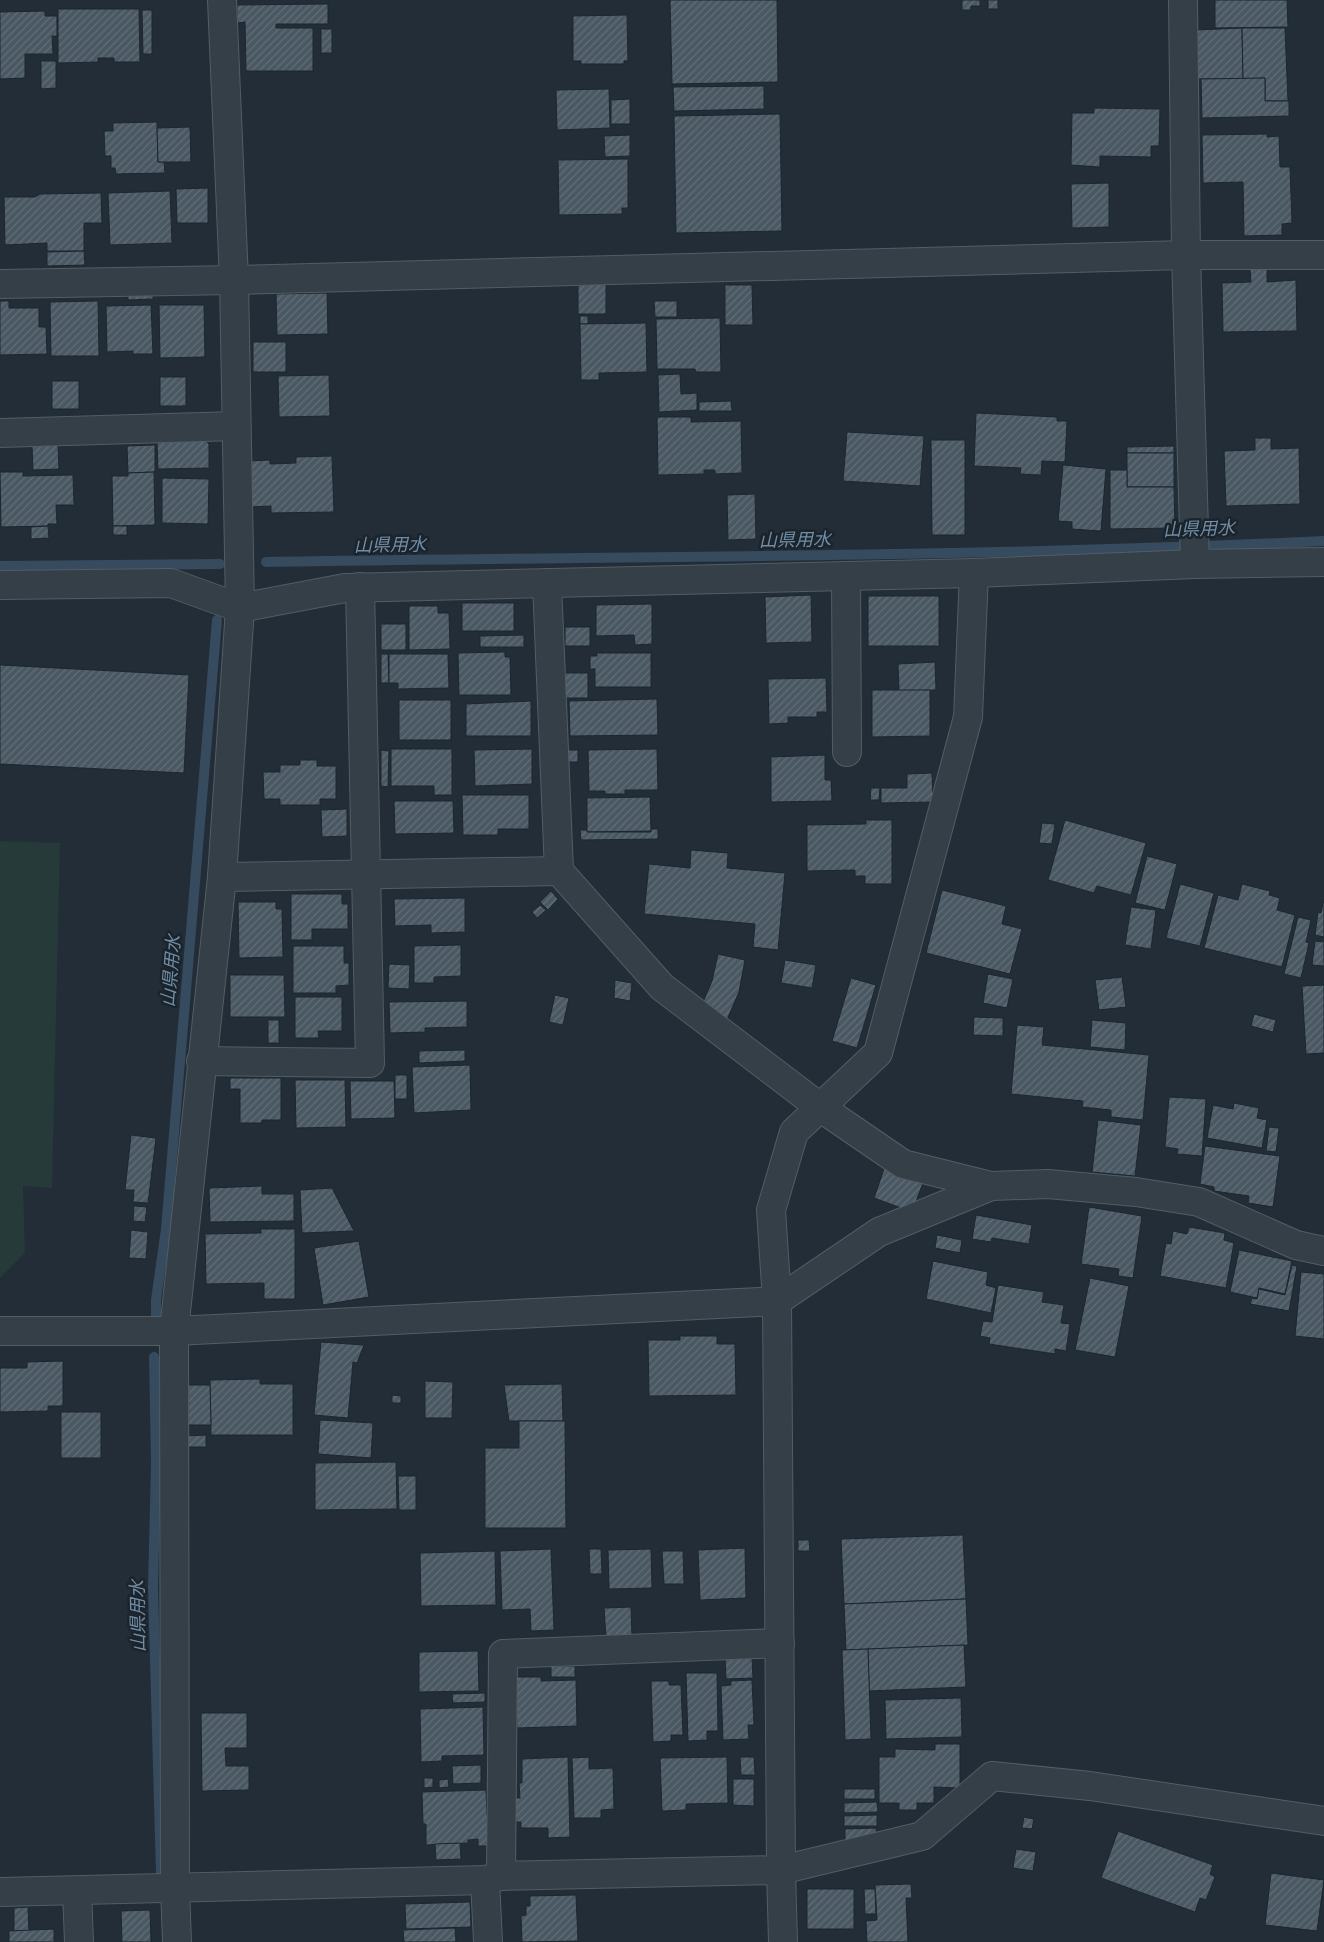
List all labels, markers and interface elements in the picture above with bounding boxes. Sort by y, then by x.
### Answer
water label: 山県用水 [1163,515,1237,541]
water label: 山県用水 [759,526,833,552]
water label: 山県用水 [354,531,428,557]
water label: 山県用水 [155,932,185,1008]
water label: 山県用水 [124,1578,150,1652]

